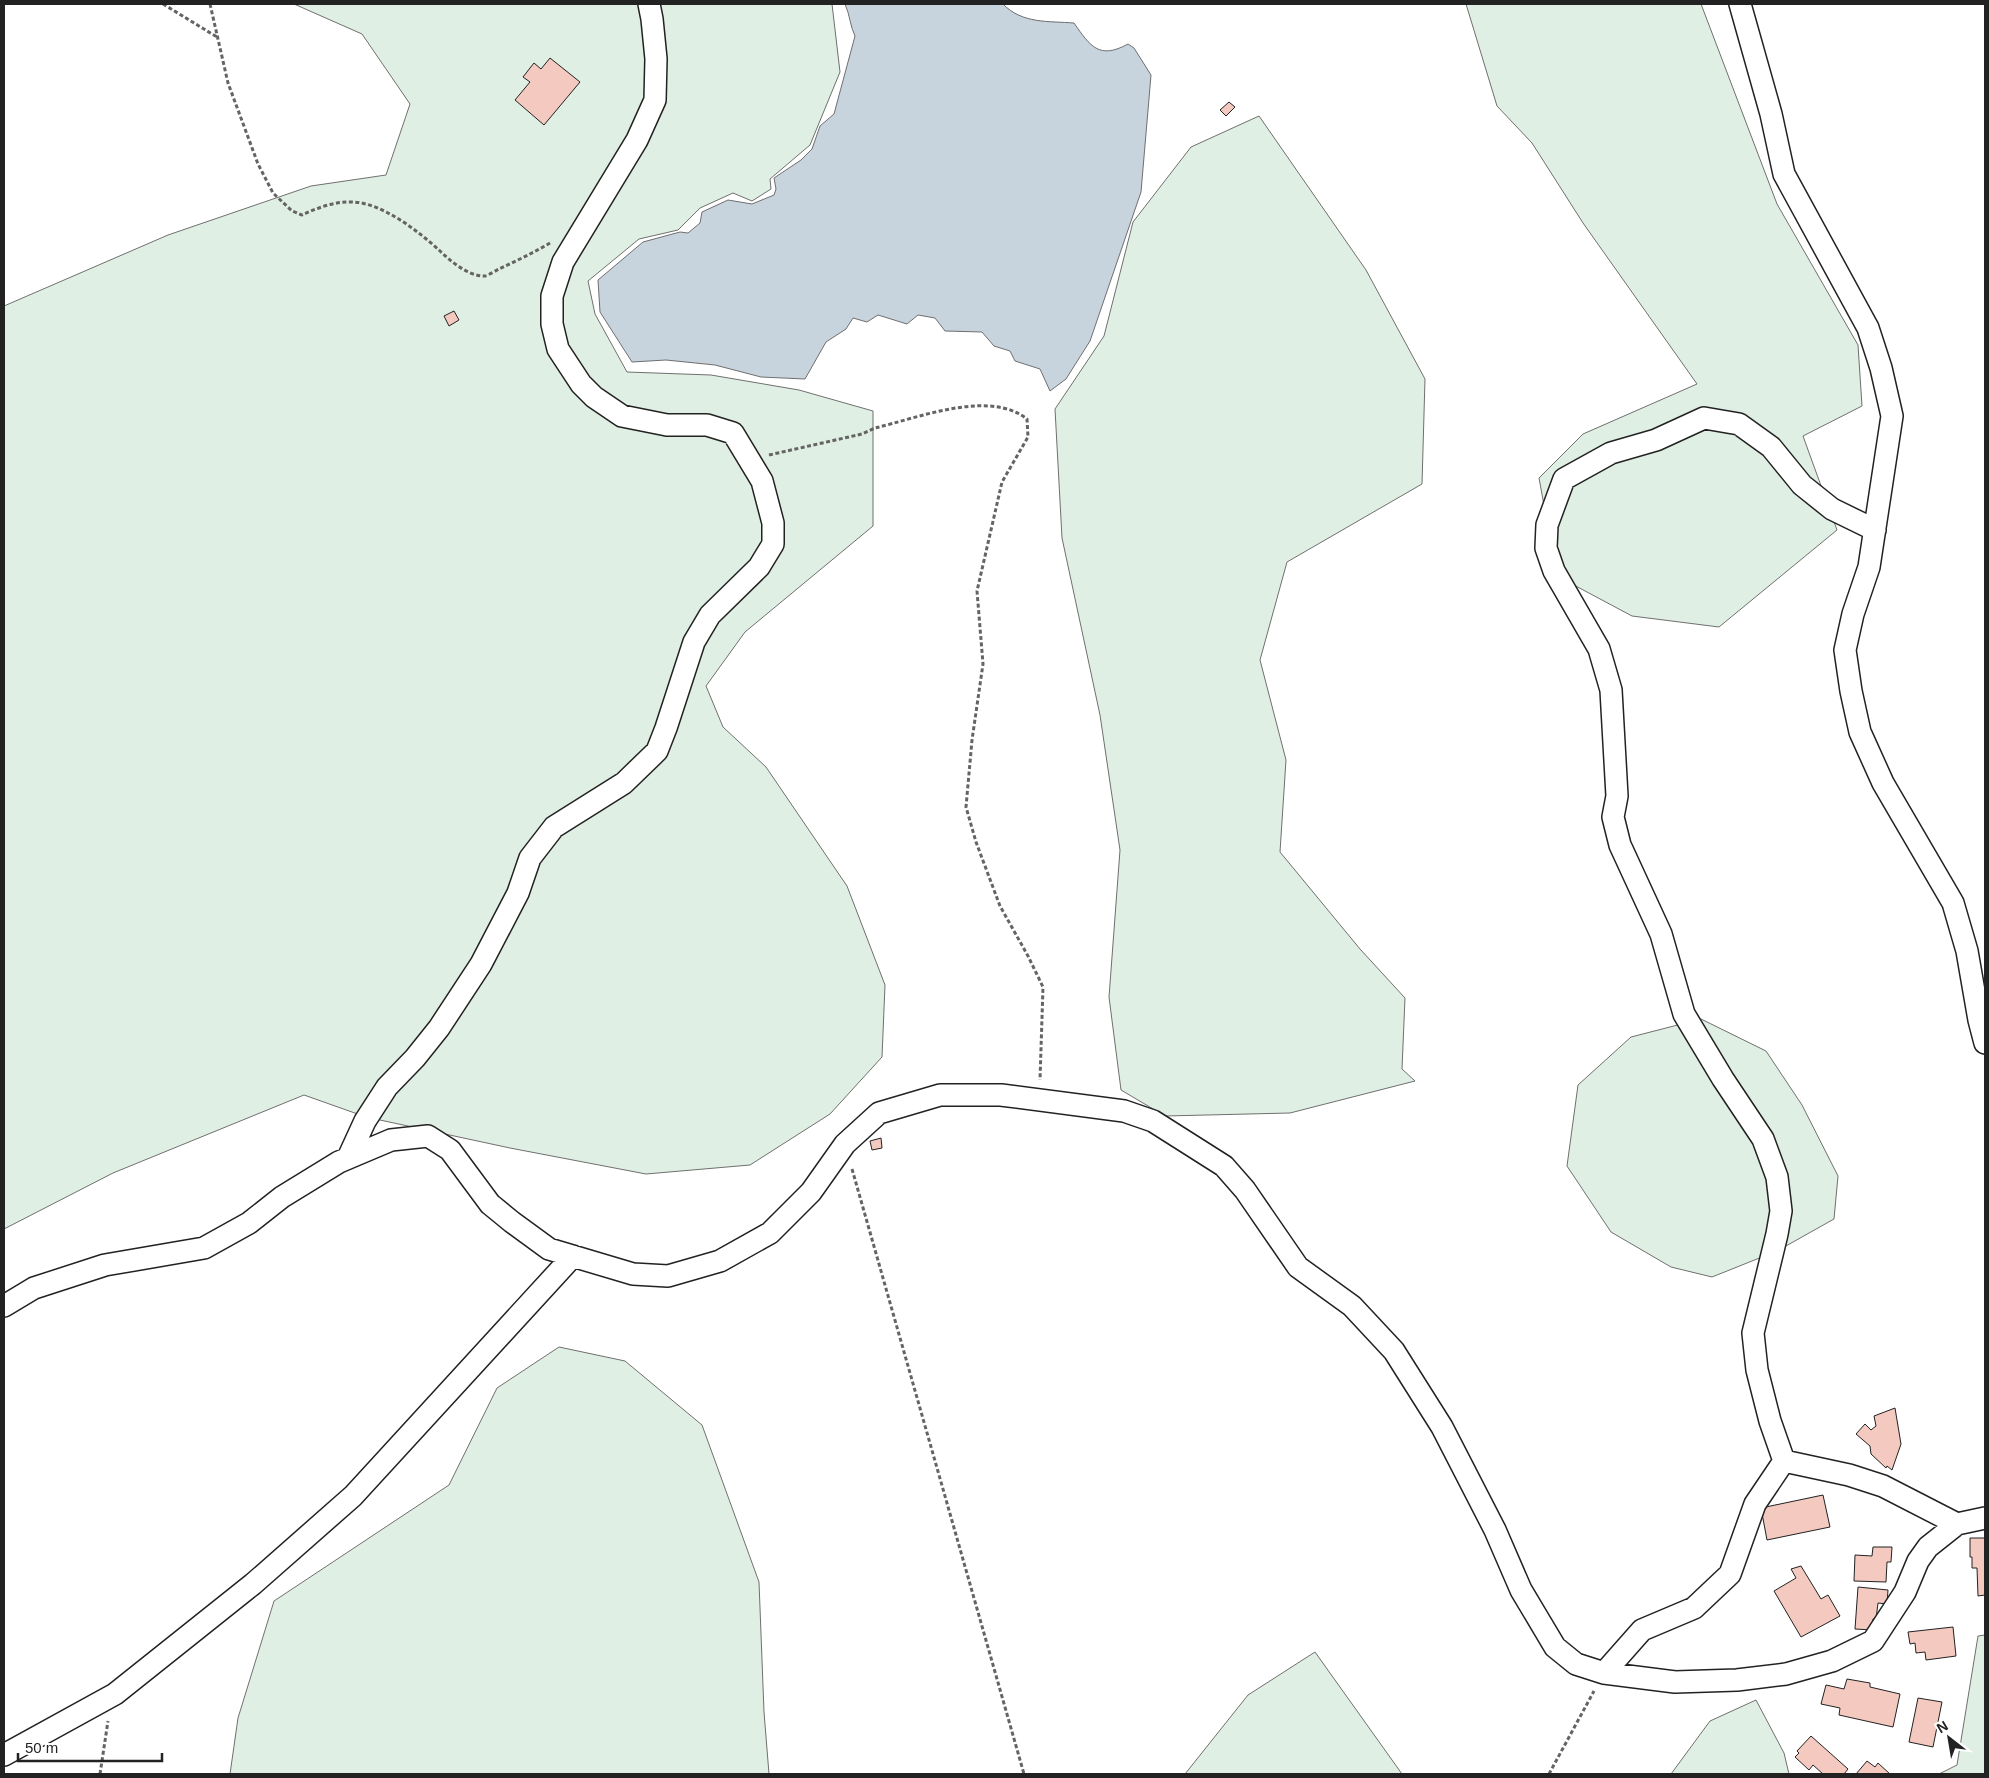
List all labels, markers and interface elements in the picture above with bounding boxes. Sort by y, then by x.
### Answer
north arrow [1924,1713,1974,1763]
text: N [1934,1717,1951,1736]
scale bar [18,1730,161,1762]
text: 50 m [25,1739,58,1756]

